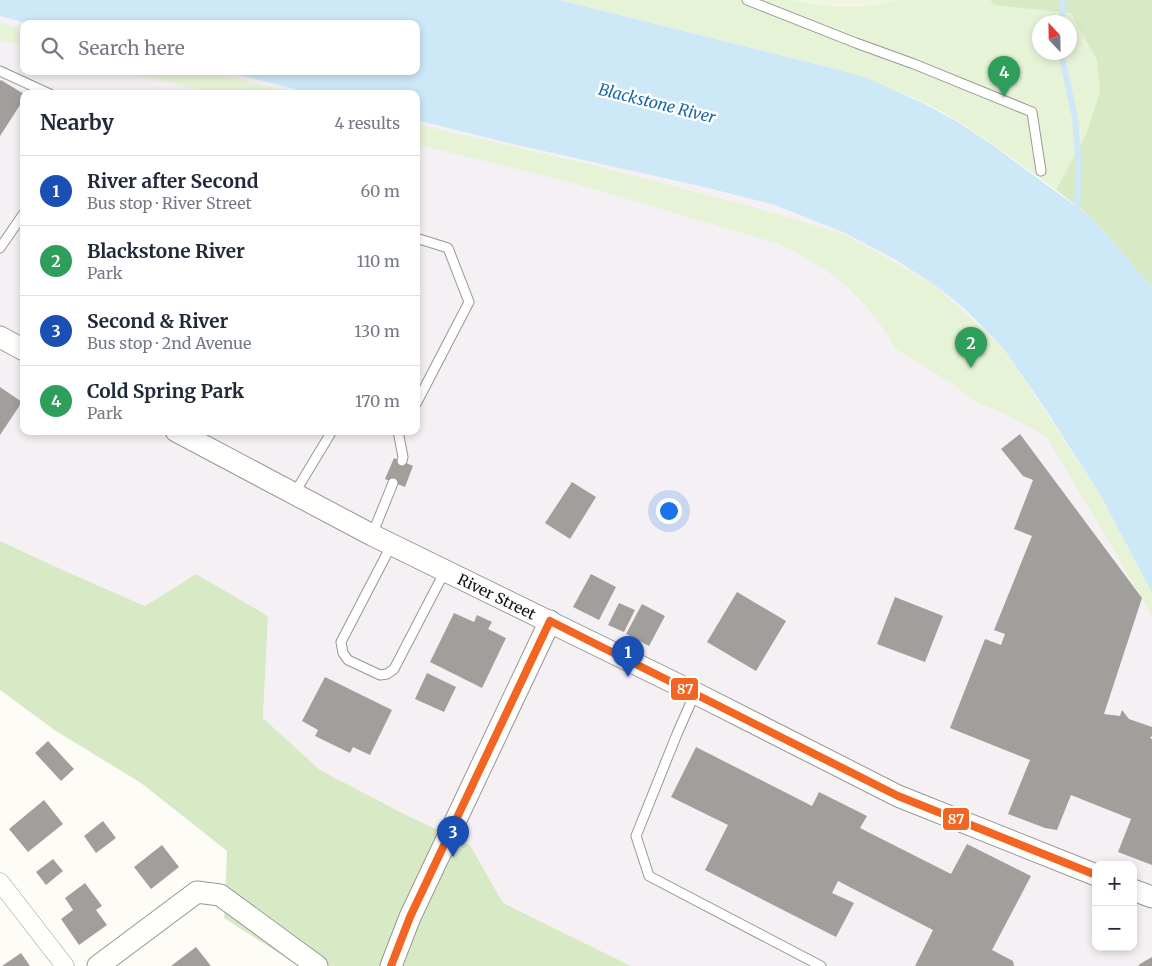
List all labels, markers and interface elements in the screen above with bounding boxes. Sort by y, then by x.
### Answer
north arrow [1032,15,1077,60]
search box [20,20,420,75]
icon: search [38,34,66,62]
text: Search here [78,36,185,60]
pin: 4 [988,56,1020,97]
water label: Blackstone River [596,79,718,127]
text: Nearby [40,109,114,136]
text: 4 results [334,113,400,133]
text: River after Second [87,169,258,193]
text: 1 [52,181,60,201]
text: 60 m [360,181,400,201]
text: Bus stop · River Street [87,193,252,213]
text: Blackstone River [87,239,245,263]
text: 2 [51,251,61,271]
text: 110 m [357,251,400,271]
text: Park [87,263,123,283]
text: Second & River [87,309,228,333]
text: 3 [51,321,61,341]
text: 130 m [354,321,400,341]
pin: 2 [955,327,987,368]
text: Bus stop · 2nd Avenue [87,333,251,353]
text: Cold Spring Park [87,379,244,403]
text: 4 [51,391,61,411]
text: 170 m [355,391,400,411]
text: Park [87,403,123,423]
your location [656,498,682,524]
street label: River Street [455,569,539,623]
pin: 1 [612,636,644,677]
line badge: 87 [670,677,699,701]
text: 87 [677,680,693,698]
line badge: 87 [942,807,970,831]
text: 87 [948,810,964,828]
pin: 3 [437,816,469,857]
map controls [1092,861,1137,951]
button: + [1092,861,1137,906]
button: − [1092,906,1137,951]

